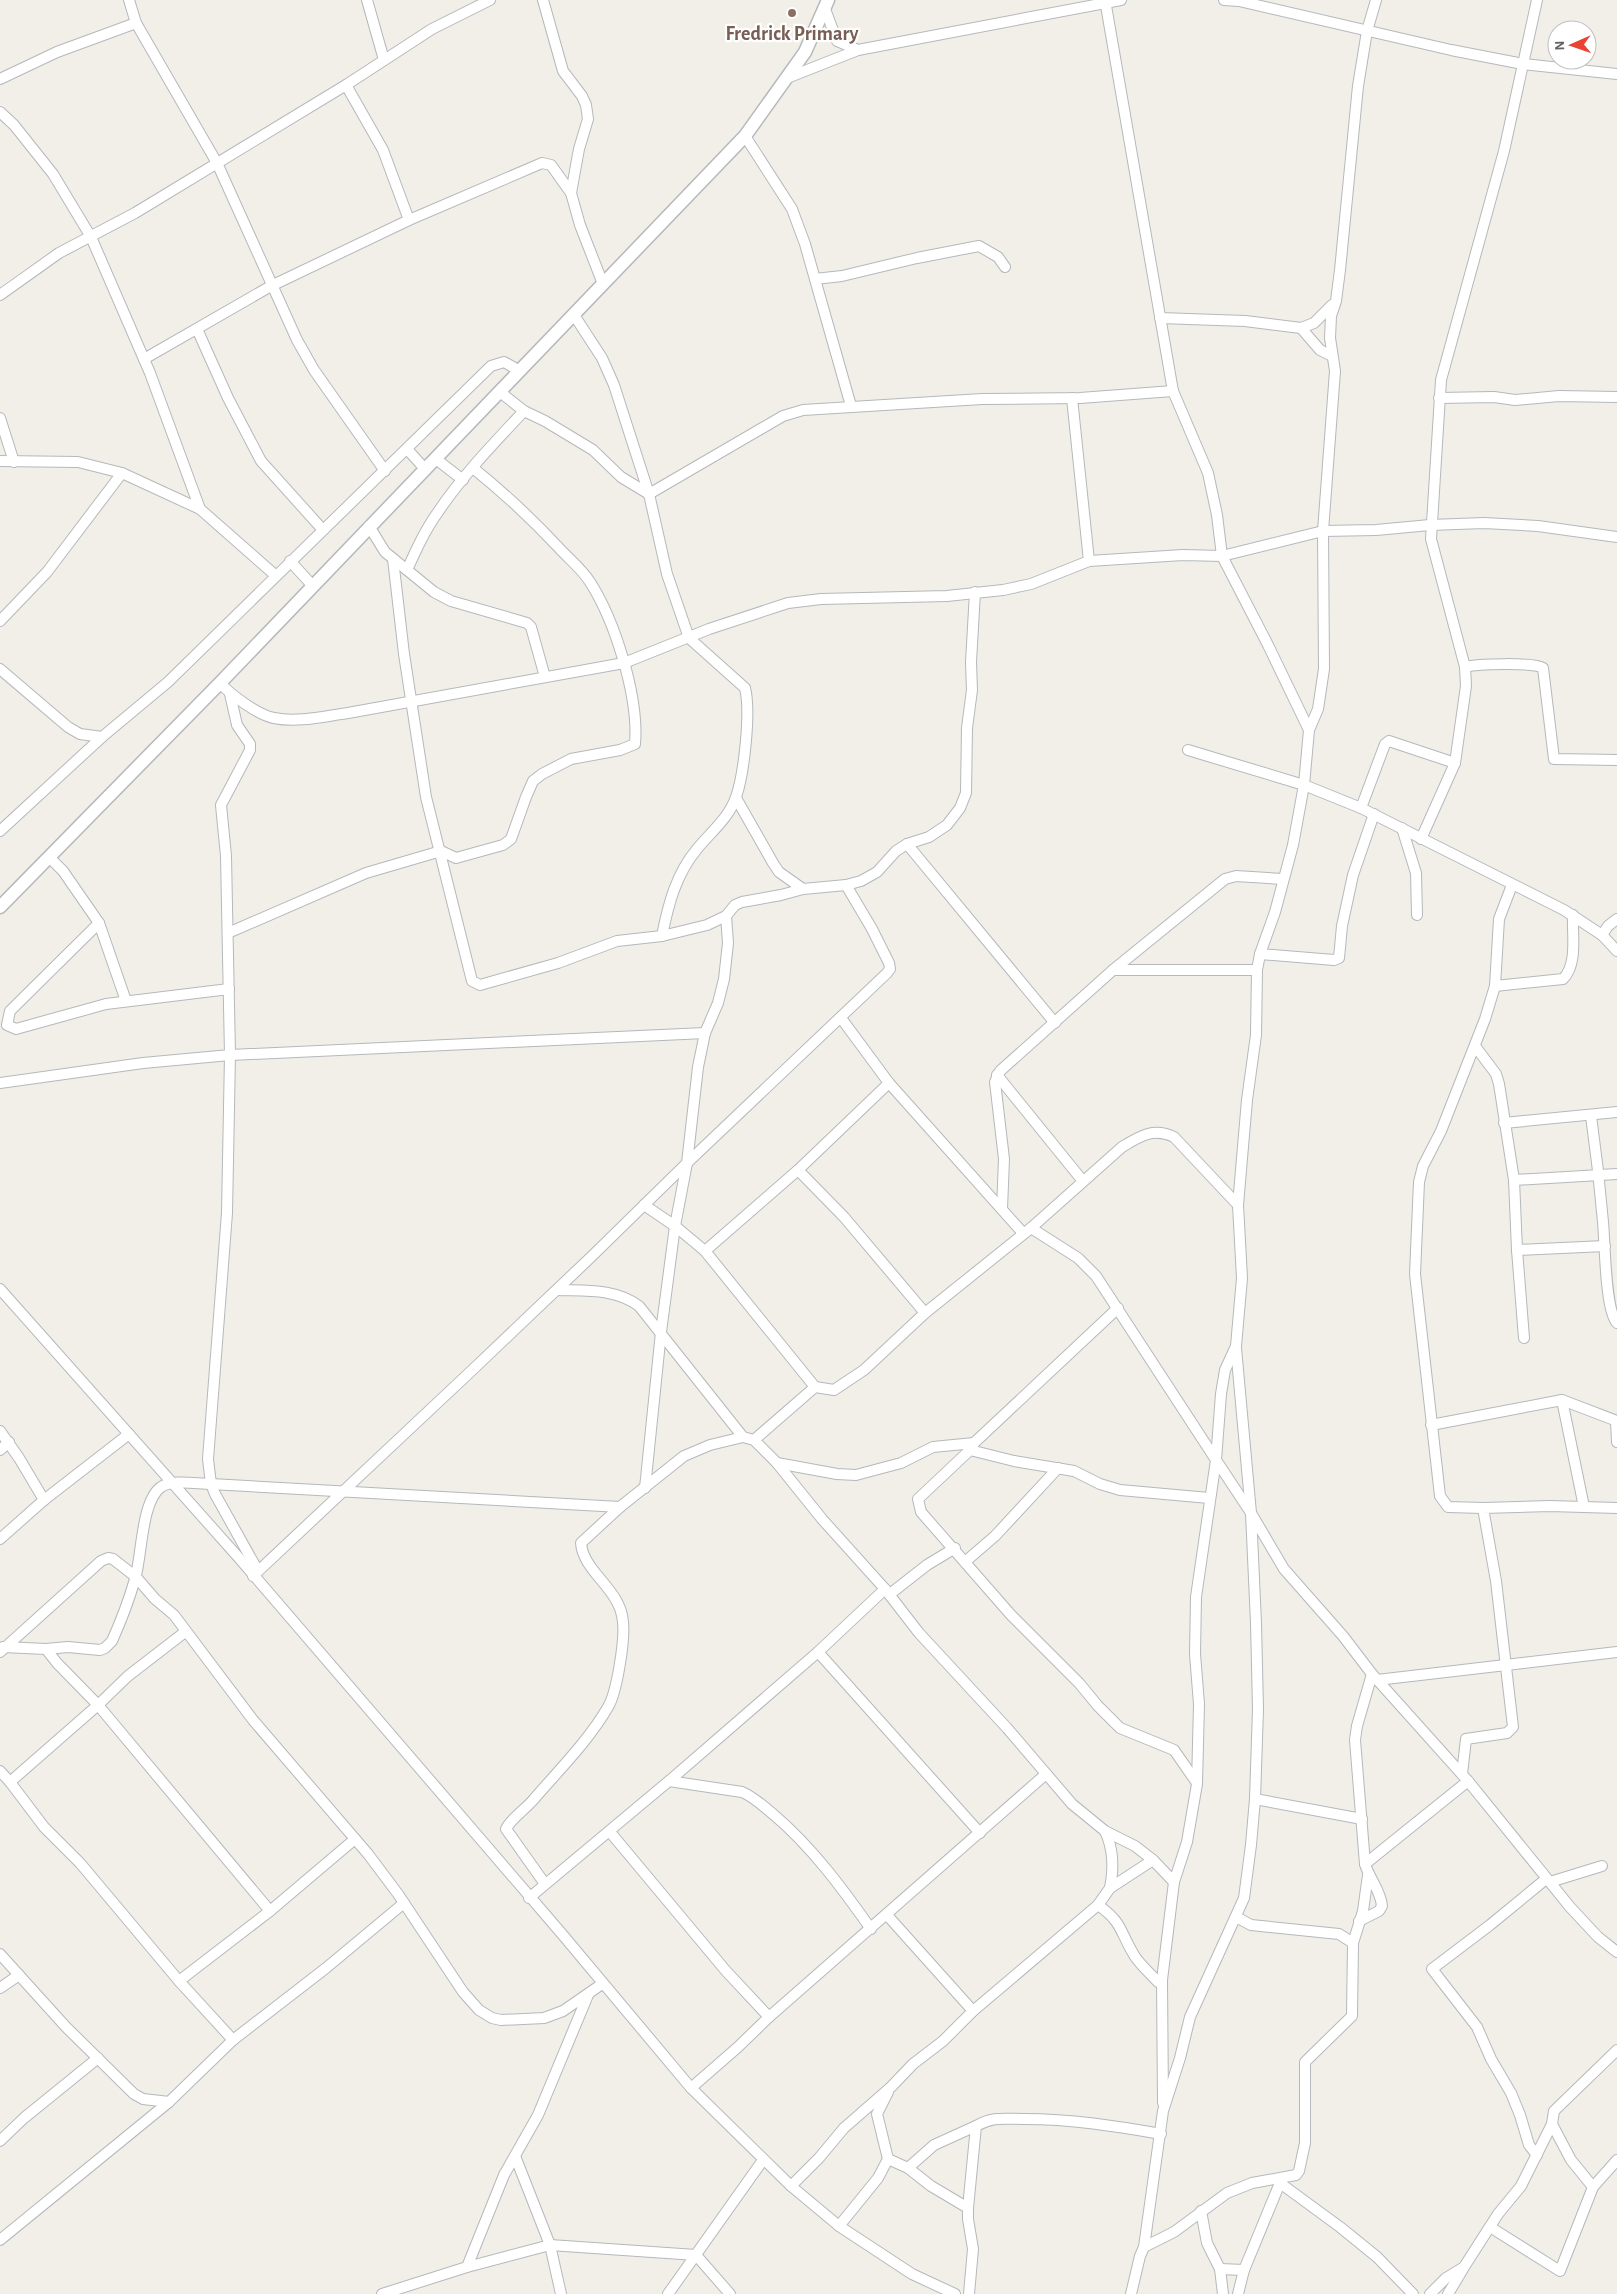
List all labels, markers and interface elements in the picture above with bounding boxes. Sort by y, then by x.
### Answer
marker: Fredrick Primary [786,7,798,19]
north arrow [1547,20,1597,70]
place label: Fredrick Primary [725,24,859,44]
text: N [1553,40,1567,51]

